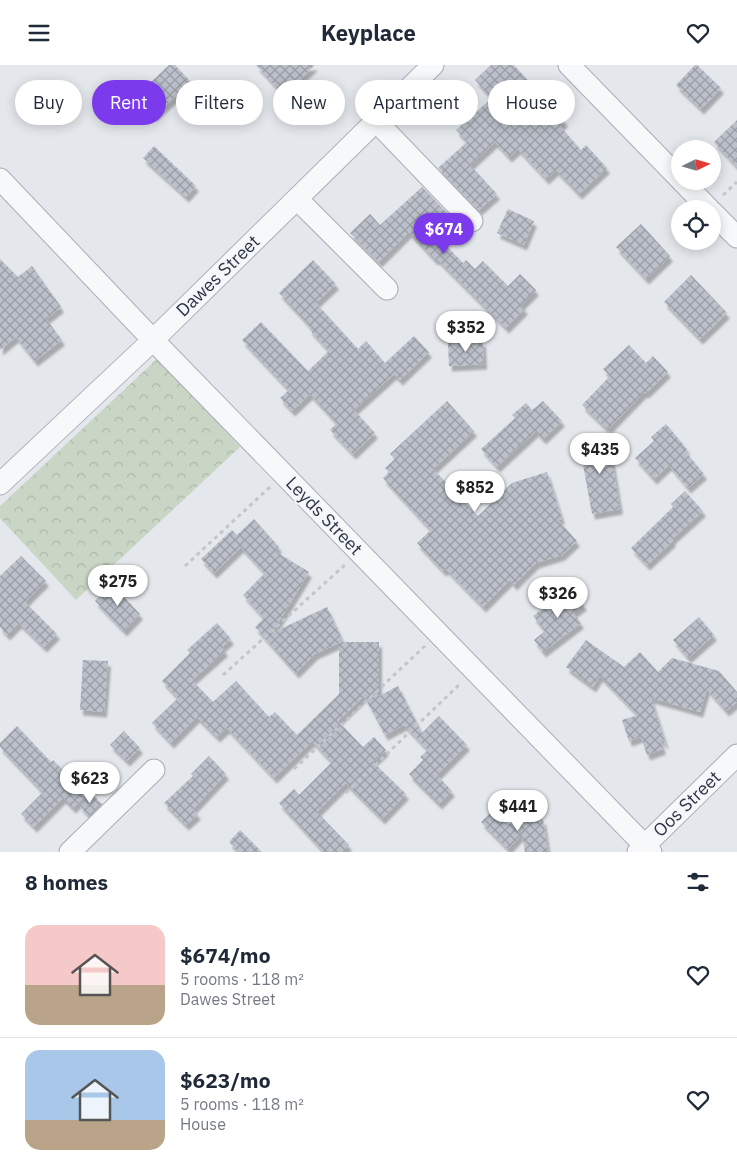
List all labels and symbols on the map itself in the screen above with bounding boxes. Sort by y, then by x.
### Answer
north arrow [671,140,721,190]
pin: $674 [414,213,474,255]
street label: Dawes Street [171,230,264,321]
pin: $352 [436,311,496,353]
pin: $435 [570,433,630,475]
pin: $852 [445,471,505,513]
street label: Leyds Street [281,472,367,560]
pin: $275 [88,565,148,607]
pin: $326 [528,577,588,619]
pin: $623 [60,761,120,804]
street label: Oos Street [648,766,725,842]
pin: $441 [488,789,548,832]

